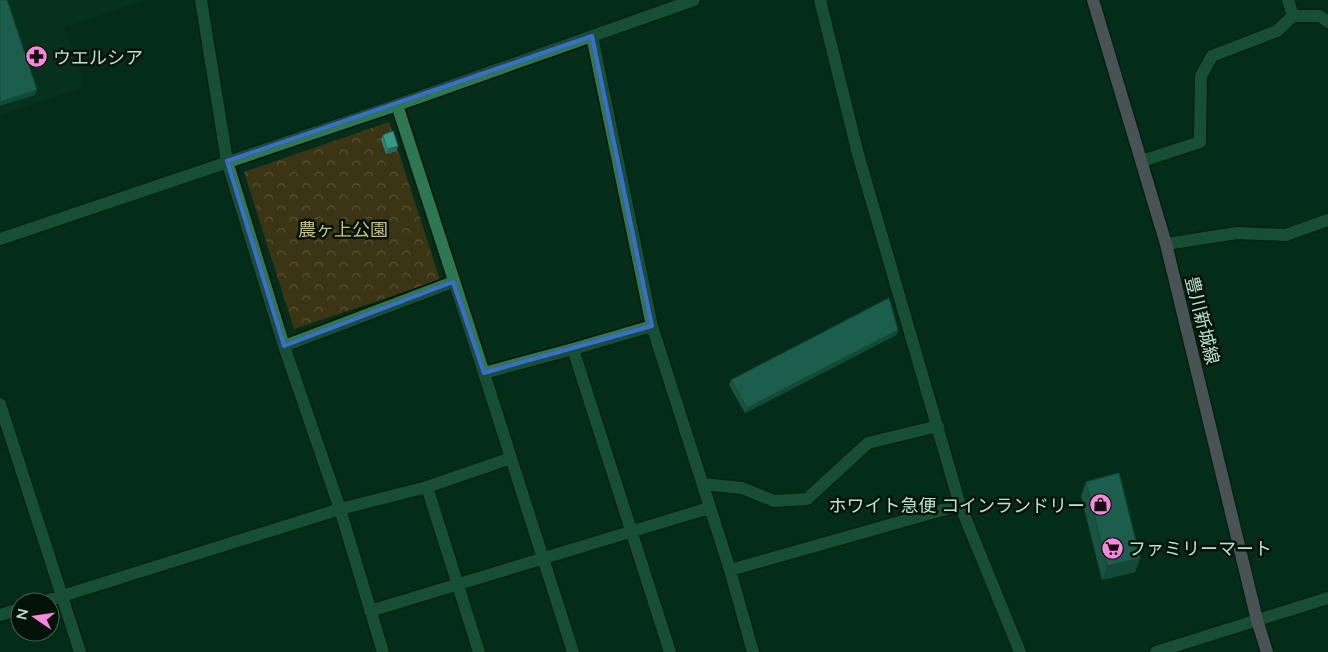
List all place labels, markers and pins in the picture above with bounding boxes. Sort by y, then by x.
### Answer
pharmacy icon: ウエルシア [25,45,49,69]
place label: ウエルシア [53,46,143,68]
shop icon: ホワイト急便 コインランドリー [1089,493,1113,517]
place label: ホワイト急便 コインランドリー [828,494,1085,516]
supermarket icon: ファミリーマート [1100,536,1124,560]
place label: ファミリーマート [1128,537,1272,559]

